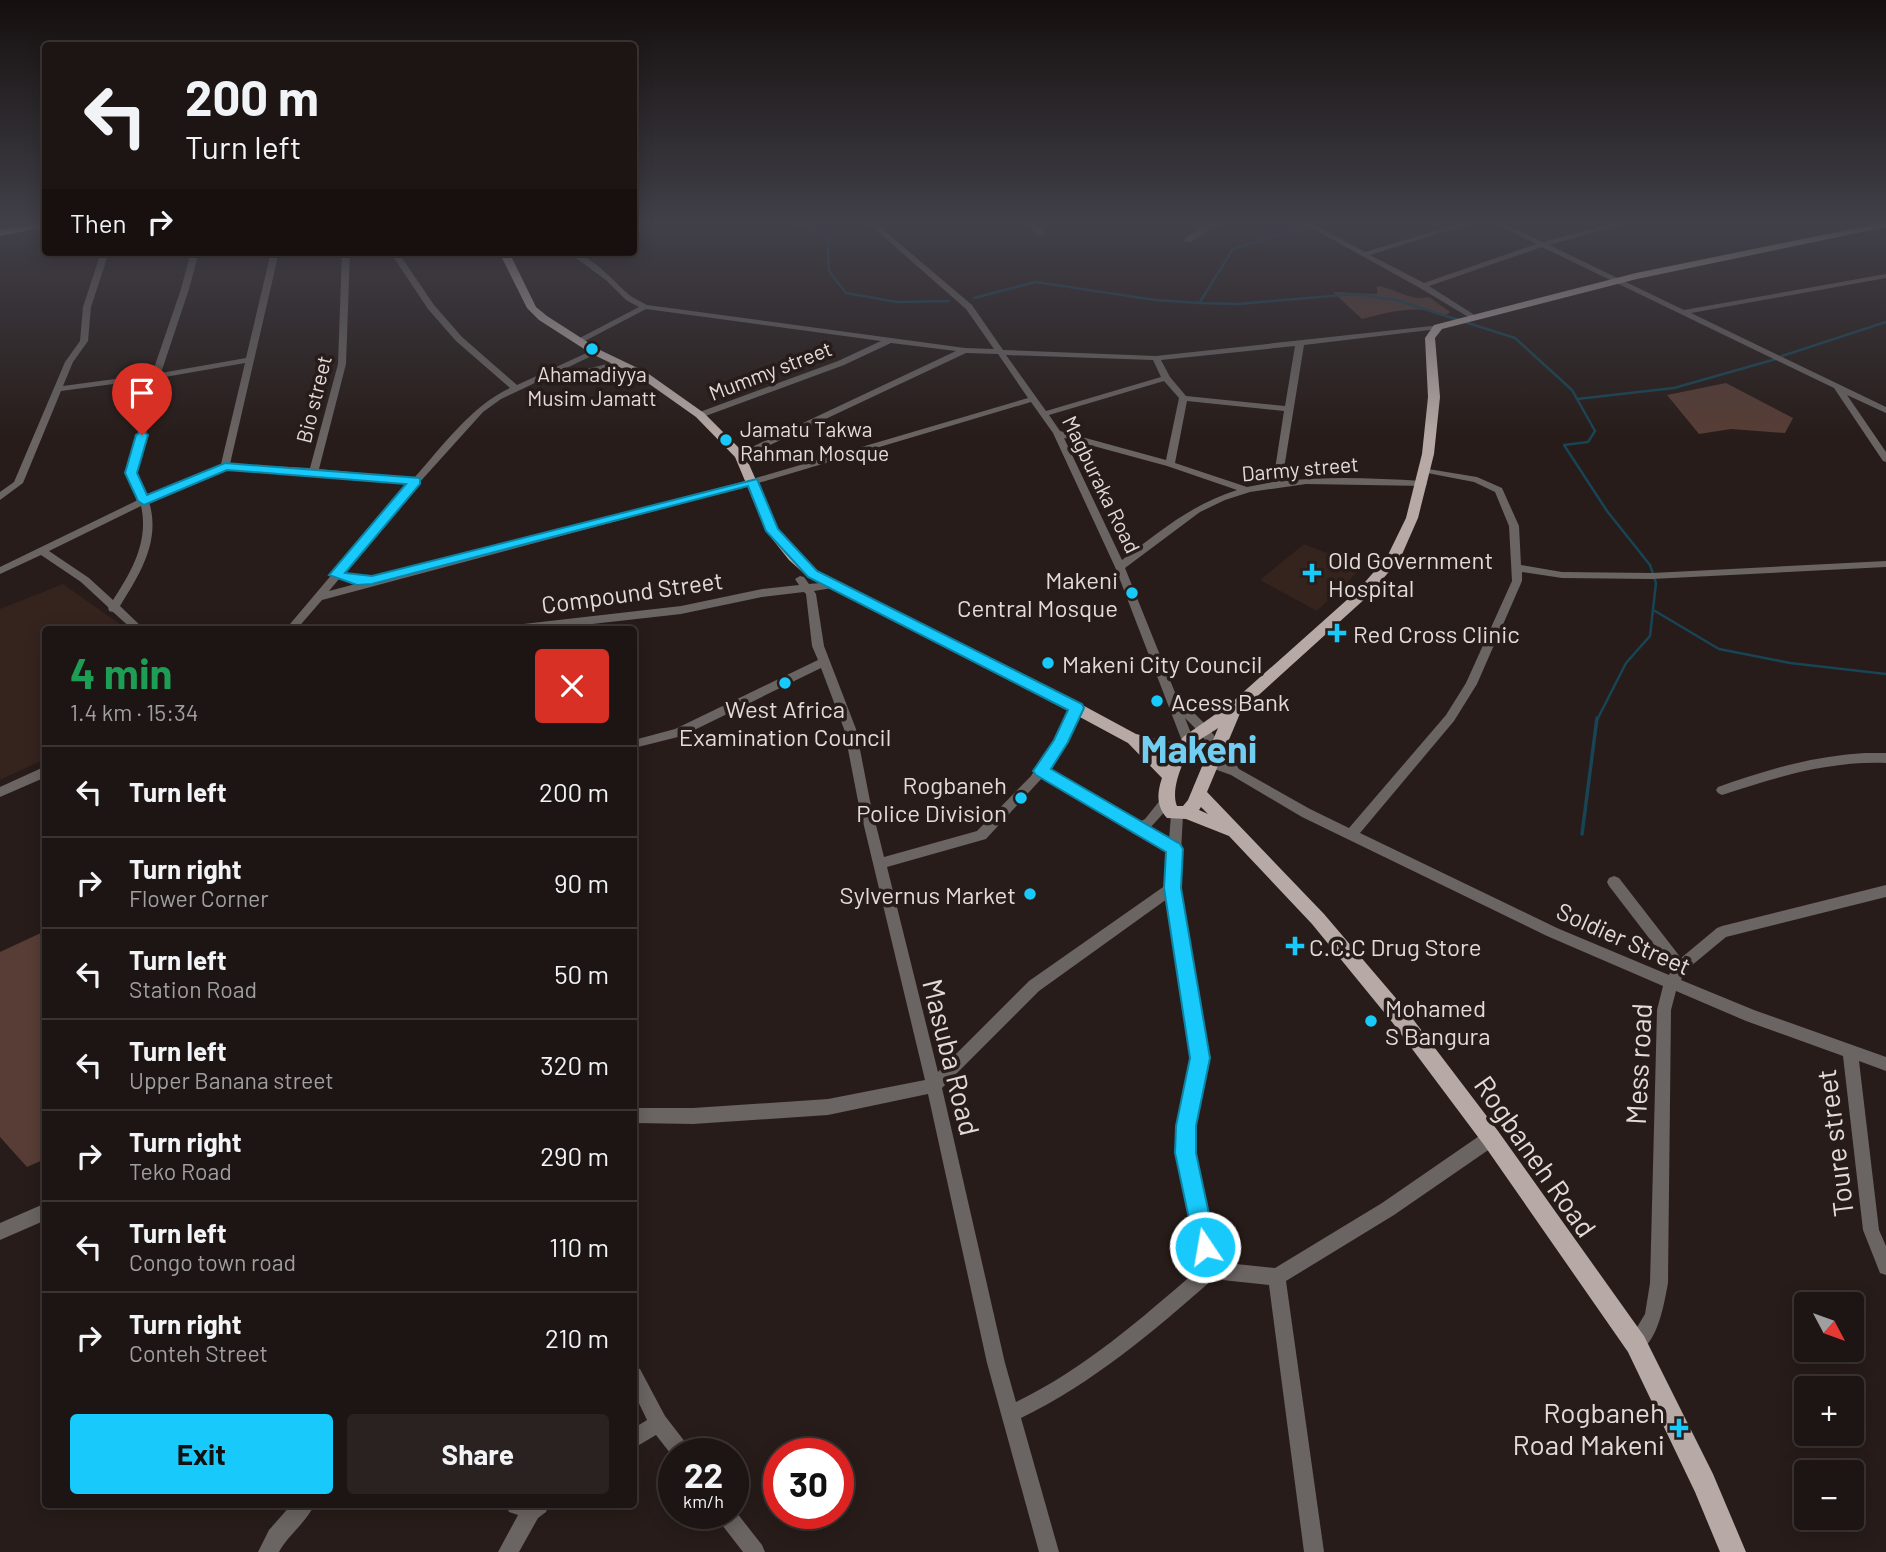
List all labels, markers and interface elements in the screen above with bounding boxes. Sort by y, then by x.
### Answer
text: 200 m [185,67,319,126]
icon: left [70,70,161,161]
text: Turn left [185,127,302,165]
icon: right [141,203,179,241]
text: Then [70,207,127,238]
street label: Mummy street [705,335,835,405]
marker: Ahamadiyya Musim Jamatt [584,341,600,357]
street label: Bio street [290,353,336,445]
place label: Ahamadiyya Musim Jamatt [527,361,657,410]
pin [112,363,172,435]
icon: arrive [123,374,161,412]
street label: Magburaka Road [1058,411,1146,557]
place label: Jamatu Takwa Rahman Mosque [740,416,889,465]
marker: Jamatu Takwa Rahman Mosque [718,432,734,448]
street label: Darmy street [1240,450,1360,486]
place label: Old Government Hospital [1328,545,1493,602]
marker: Old Government Hospital [1302,563,1322,583]
street label: Compound Street [540,565,724,619]
place label: Makeni Central Mosque [957,565,1118,622]
marker: Makeni Central Mosque [1124,585,1140,601]
place label: Red Cross Clinic [1353,619,1520,648]
marker: Red Cross Clinic [1327,623,1347,643]
text: 4 min [70,647,173,697]
button: close [535,649,609,723]
place label: Makeni City Council [1062,649,1262,678]
marker: Makeni City Council [1040,655,1056,671]
marker: West Africa Examination Council [777,675,793,691]
place label: Acess Bank [1171,687,1290,716]
marker: Acess Bank [1149,693,1165,709]
place label: West Africa Examination Council [679,694,891,751]
text: 1.4 km · 15:34 [70,698,198,726]
district label: Makeni [1141,725,1257,771]
place label: Rogbaneh Police Division [856,770,1007,827]
icon: left [70,773,108,811]
text: Turn left [129,776,227,807]
text: 200 m [539,776,609,807]
marker: Rogbaneh Police Division [1013,790,1029,806]
text: Turn right [129,853,242,884]
icon: right [70,864,108,902]
text: 90 m [554,867,609,898]
place label: Sylvernus Market [840,880,1016,909]
text: Flower Corner [129,884,269,912]
marker: Sylvernus Market [1022,886,1038,902]
street label: Soldier Street [1552,896,1696,980]
place label: C.C.C Drug Store [1309,932,1481,961]
marker: C.C.C Drug Store [1287,938,1303,954]
text: Turn left [129,944,227,975]
icon: left [70,955,108,993]
text: 50 m [554,958,609,989]
text: Station Road [129,975,257,1003]
street label: Masuba Road [916,975,988,1139]
place label: Mohamed S Bangura [1385,993,1491,1050]
street label: Mess road [1618,1002,1658,1126]
marker: Mohamed S Bangura [1363,1013,1379,1029]
text: Turn left [129,1035,227,1066]
icon: left [70,1046,108,1084]
text: 320 m [540,1049,609,1080]
text: Upper Banana street [129,1066,334,1094]
street label: Toure street [1808,1067,1860,1219]
street label: Rogbaneh Road [1468,1069,1604,1243]
text: Turn right [129,1126,242,1157]
icon: right [70,1137,108,1175]
text: 290 m [540,1140,609,1171]
text: Teko Road [129,1157,232,1185]
position arrow [1168,1210,1242,1284]
text: Turn left [129,1217,227,1248]
icon: left [70,1228,108,1266]
text: 110 m [549,1231,609,1262]
text: Congo town road [129,1248,296,1276]
north arrow [1794,1292,1864,1362]
map controls [1794,1292,1864,1530]
text: Turn right [129,1308,242,1339]
icon: right [70,1319,108,1357]
text: 210 m [545,1322,609,1353]
text: Conteh Street [129,1339,268,1367]
button: + [1794,1376,1864,1446]
place label: Rogbaneh Road Makeni [1513,1395,1665,1461]
button: Exit [70,1414,333,1494]
button: Share [347,1414,609,1494]
marker: Rogbaneh Road Makeni [1671,1420,1687,1436]
speed limit sign: 30 [763,1438,854,1529]
text: 22 [684,1453,723,1495]
button: − [1794,1460,1864,1530]
text: km/h [683,1490,724,1512]

